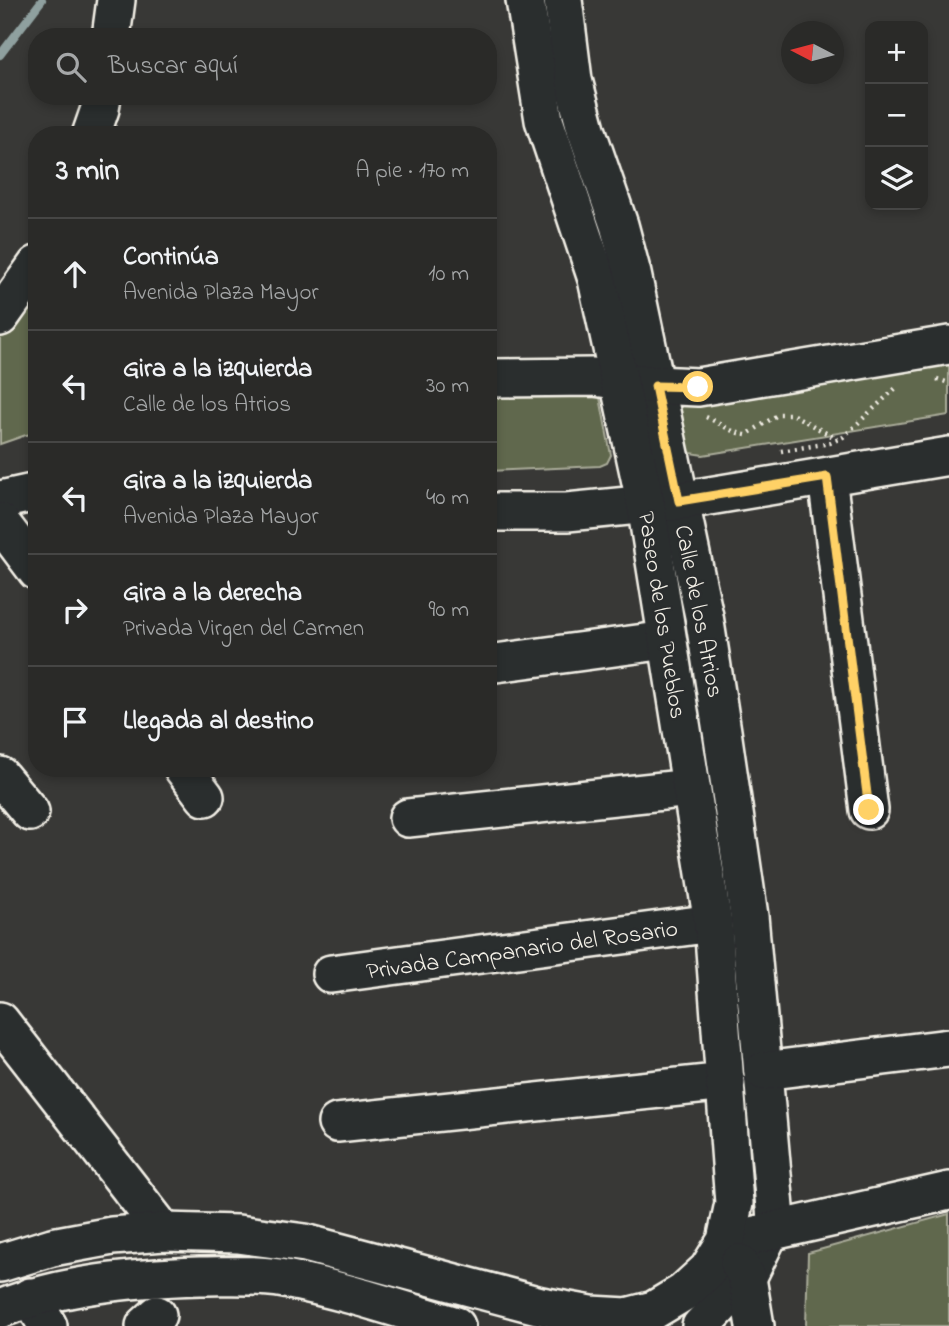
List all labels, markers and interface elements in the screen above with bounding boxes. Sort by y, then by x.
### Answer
north arrow [781,21,844,84]
map controls [865,21,928,210]
button: + [865,21,928,84]
search box [28,28,497,105]
icon: search [52,48,90,86]
text: Buscar aquí [108,48,238,86]
button: − [865,84,928,147]
button: layers [865,147,928,210]
text: 3 min [56,150,119,194]
text: A pie · 170 m [355,155,469,188]
text: Continúa [123,239,219,277]
icon: ahead [56,255,94,293]
text: 10 m [428,258,469,291]
text: Avenida Plaza Mayor [123,277,319,310]
text: Gira a la izquierda [123,351,312,389]
icon: left [56,367,94,405]
text: 30 m [426,370,469,403]
route start [682,371,713,402]
text: Calle de los Atrios [123,389,291,422]
text: Gira a la izquierda [123,463,312,501]
icon: left [56,479,94,517]
text: 40 m [426,482,469,515]
text: Avenida Plaza Mayor [123,501,319,534]
street label: Paseo de los Pueblos [627,509,694,722]
street label: Calle de los Atrios [664,522,731,701]
text: Gira a la derecha [123,575,302,613]
icon: right [56,591,94,629]
text: 90 m [429,594,469,627]
text: Privada Virgen del Carmen [123,613,364,646]
icon: arrive [56,703,94,741]
text: Llegada al destino [123,703,314,741]
route end [853,794,884,825]
street label: Privada Campanario del Rosario [364,912,680,991]

